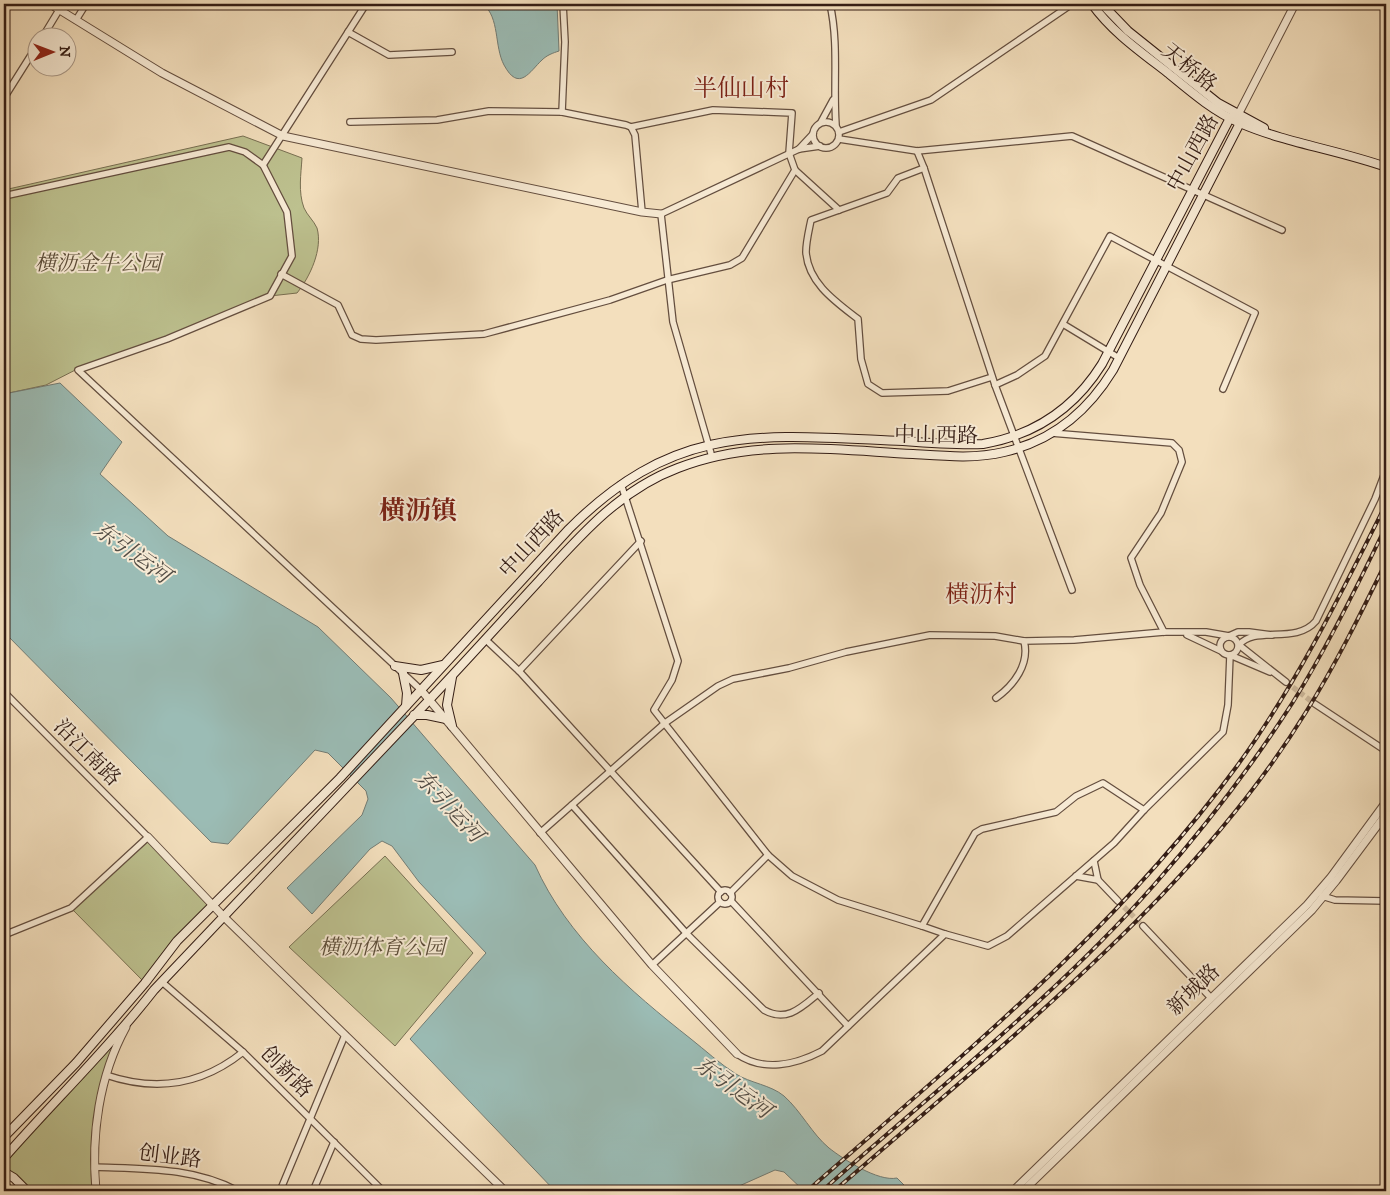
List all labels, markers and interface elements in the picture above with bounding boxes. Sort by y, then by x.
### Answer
north arrow [28,28,78,78]
street label: 天桥路 [1156,38,1222,98]
text: N [55,46,73,58]
district label: 半仙山村 [693,74,789,104]
street label: 中山西路 [1161,110,1225,196]
park label: 横沥金牛公园 [35,251,164,277]
street label: 中山西路 [894,422,978,450]
district label: 横沥镇 [379,495,457,528]
street label: 中山西路 [494,504,570,584]
water label: 东引运河 [88,516,179,592]
district label: 横沥村 [945,580,1017,610]
street label: 沿江南路 [48,714,126,792]
water label: 东引运河 [409,766,492,851]
park label: 横沥体育公园 [319,935,448,961]
street label: 新城路 [1162,959,1226,1021]
street label: 创新路 [255,1041,317,1103]
water label: 东引运河 [689,1051,780,1127]
street label: 创业路 [137,1140,203,1174]

